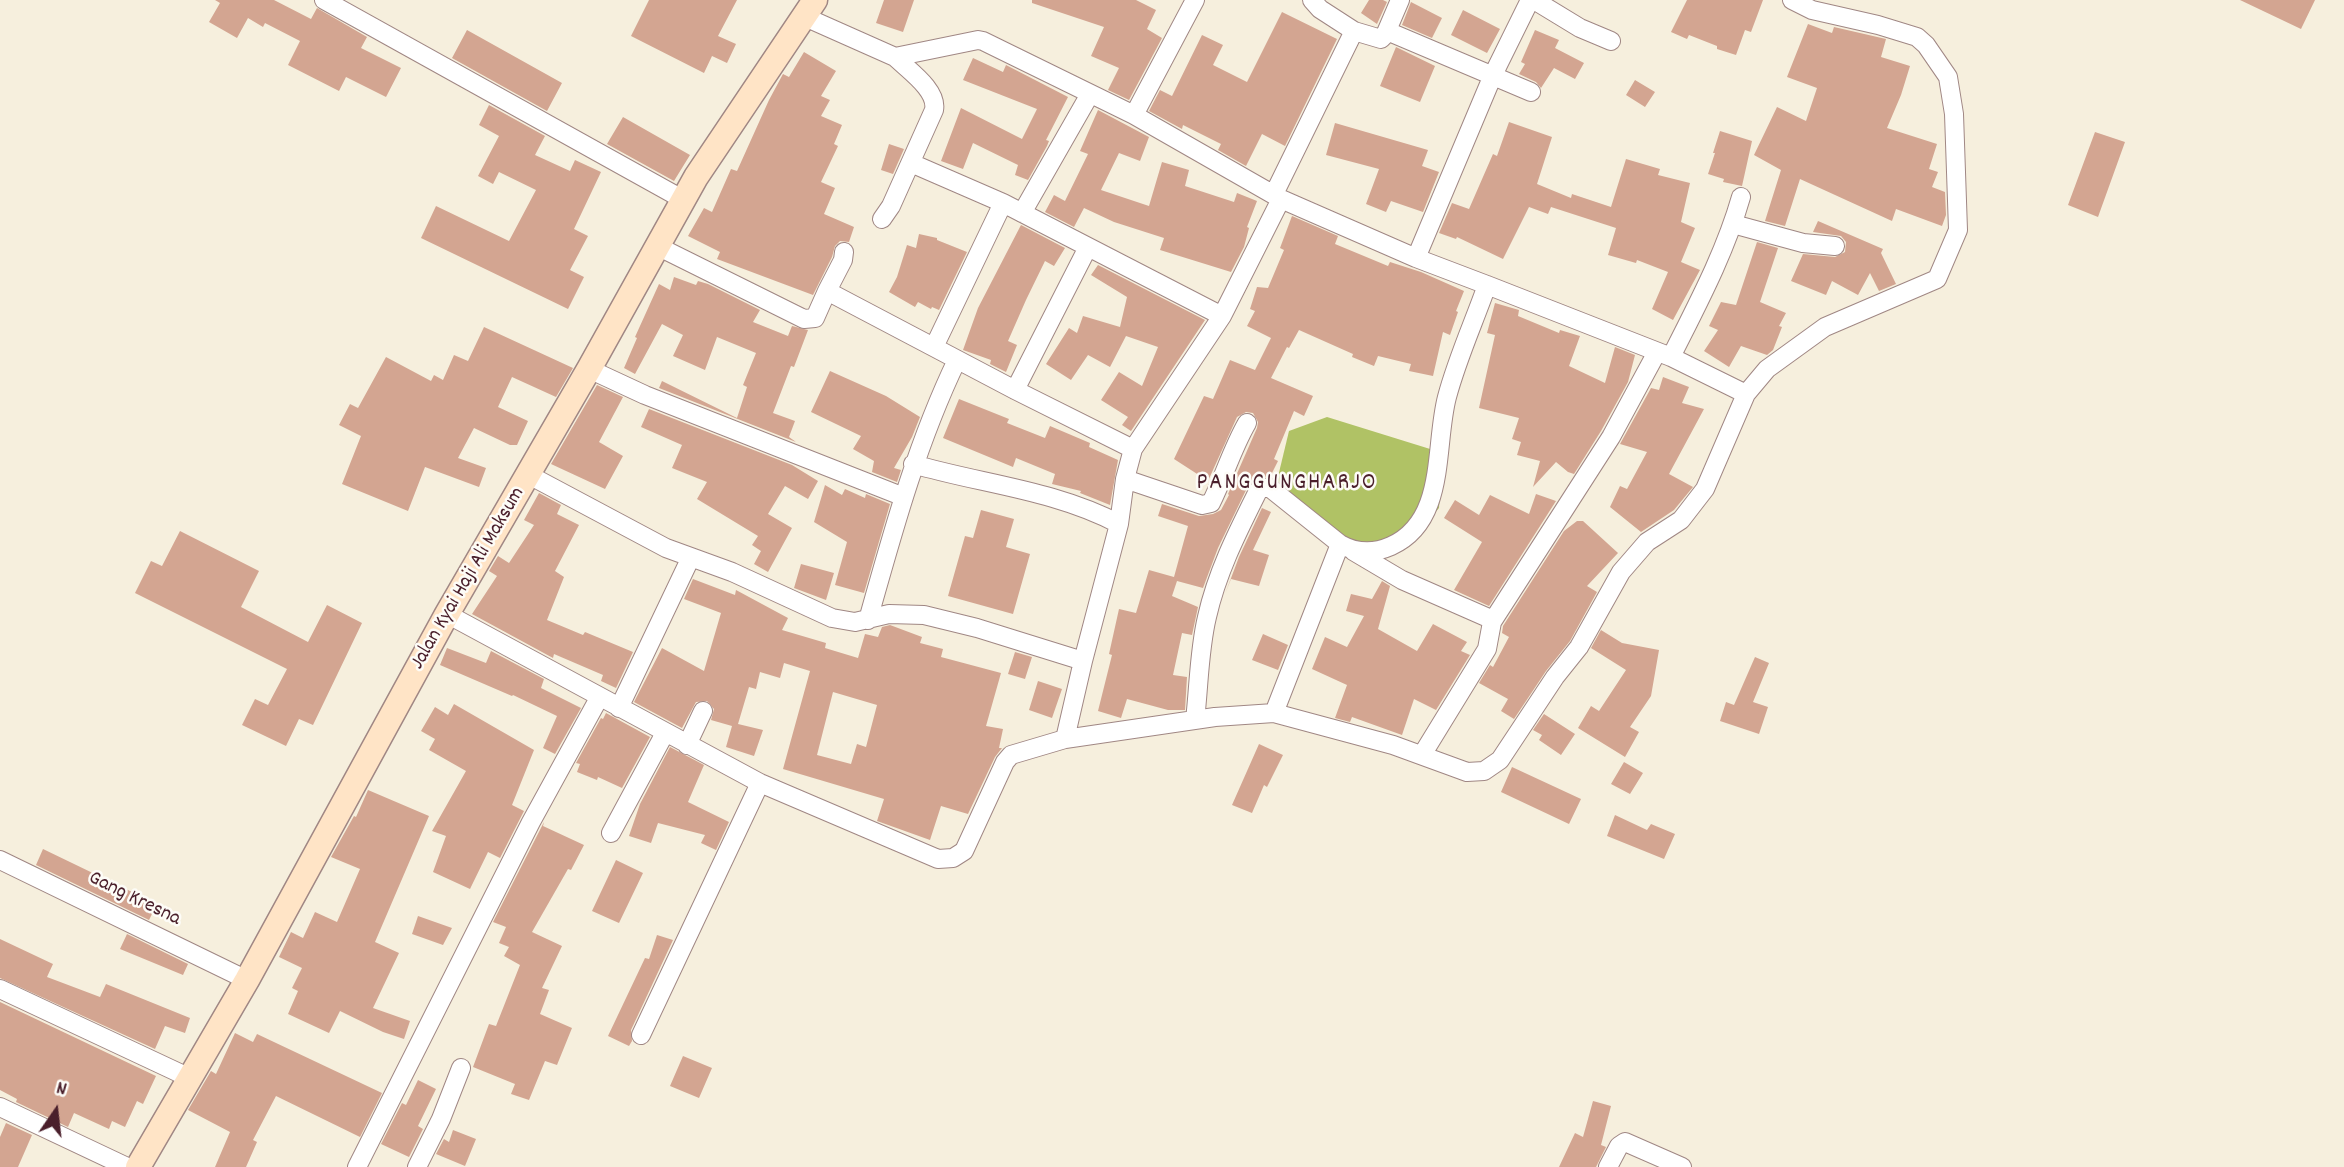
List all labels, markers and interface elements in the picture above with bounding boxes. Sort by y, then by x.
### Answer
district label: PANGGUNGHARJO [1198,471,1376,499]
street label: Jalan Kyai Haji Ali Maksum [406,483,532,675]
street label: Gang Kresna [84,867,184,933]
north arrow [21,1076,91,1146]
text: N [53,1076,69,1104]

